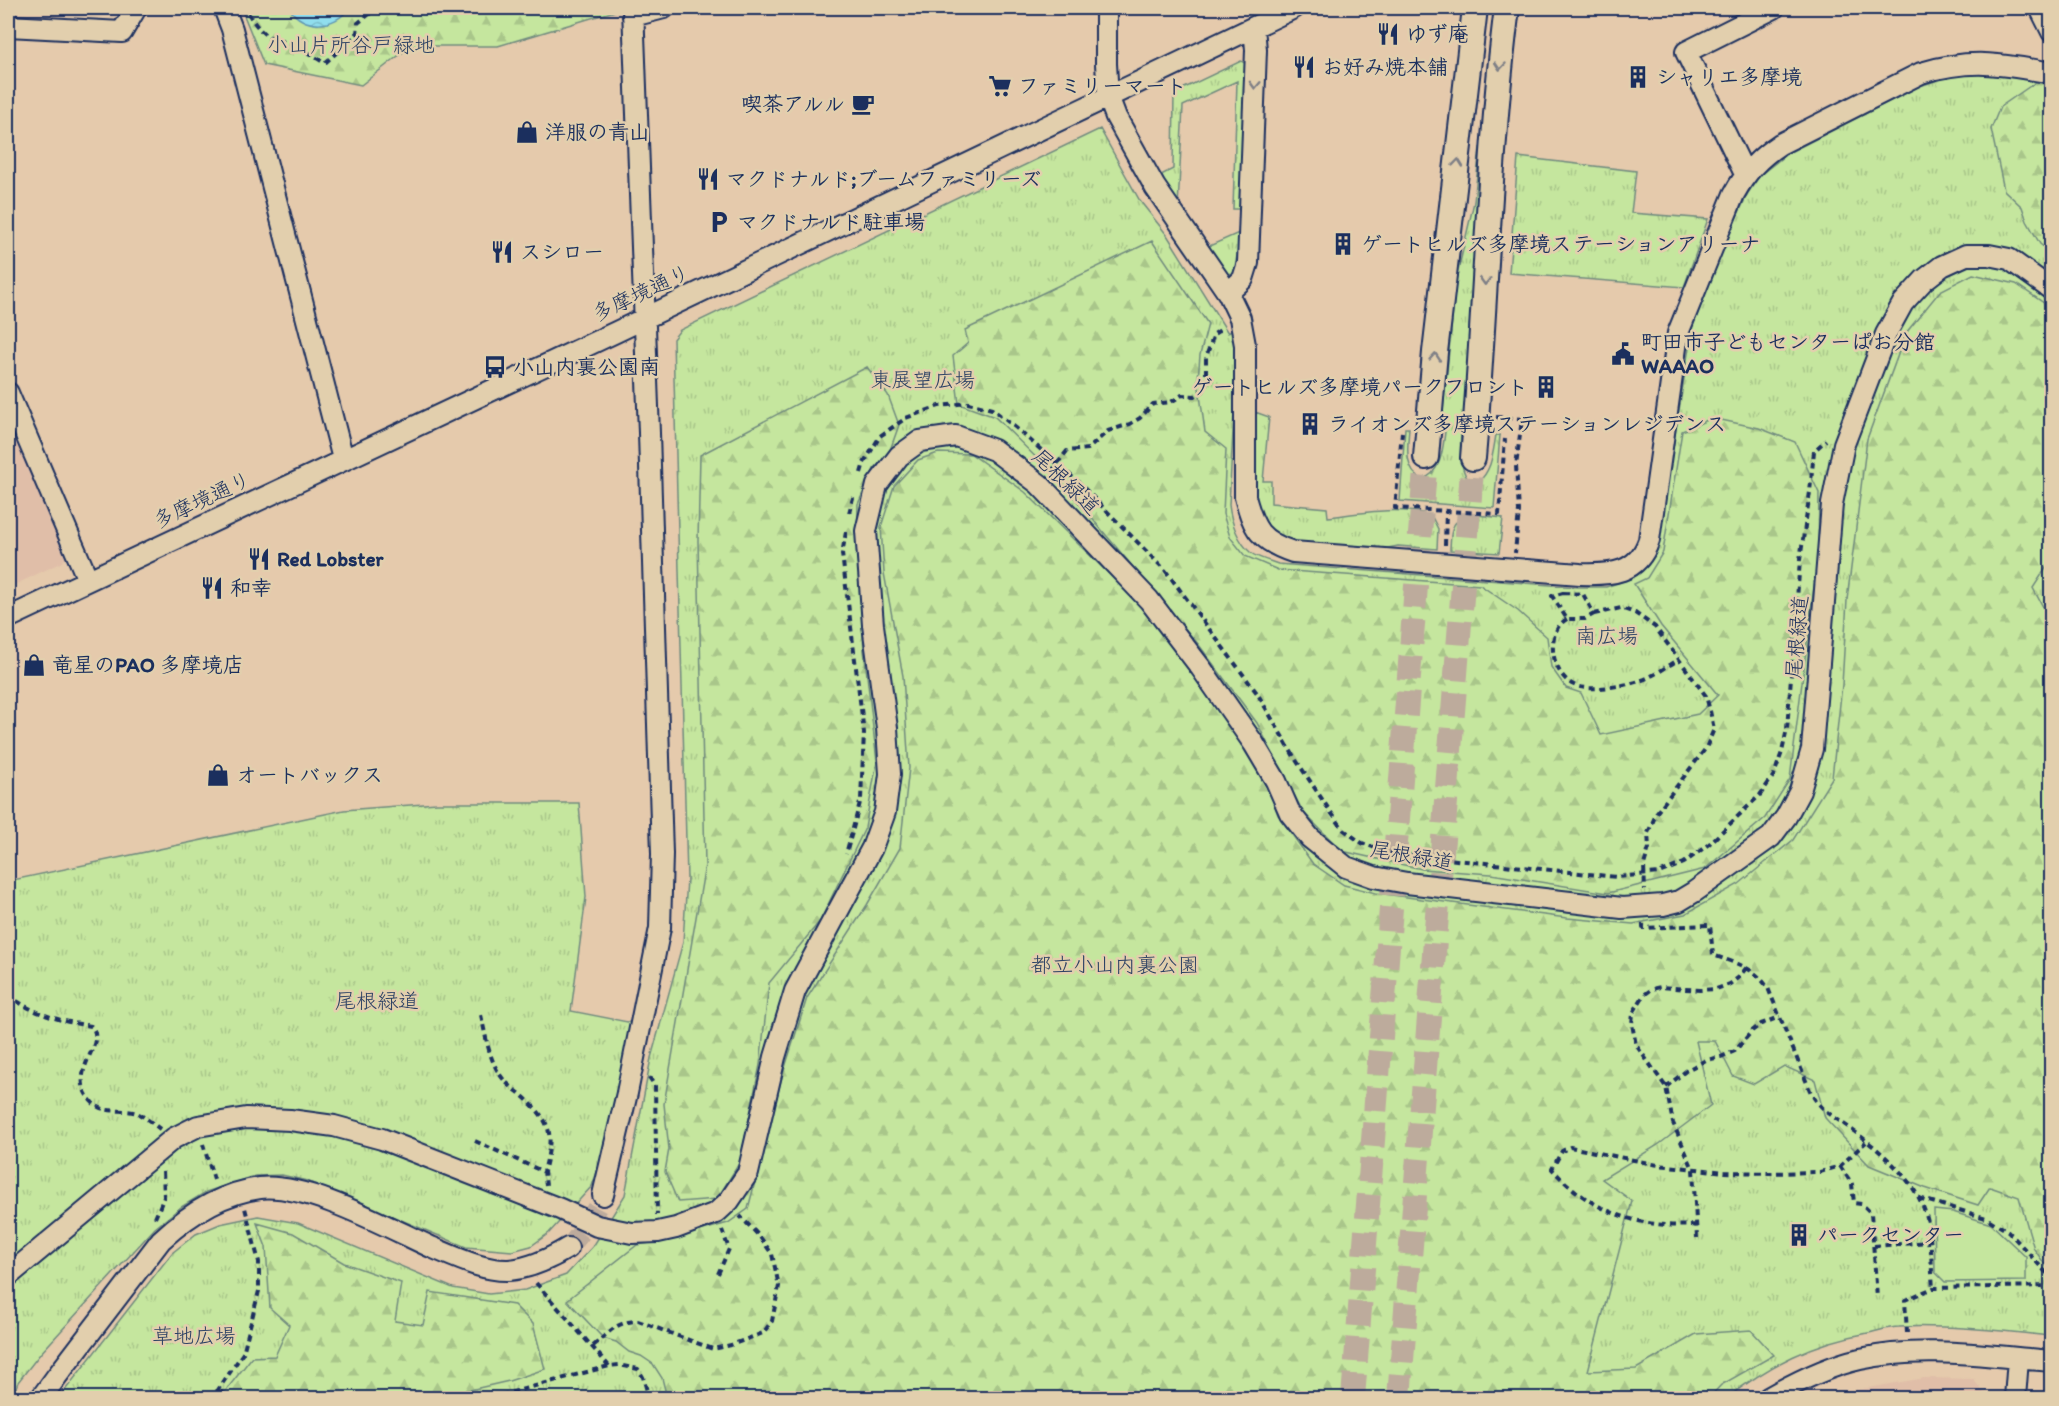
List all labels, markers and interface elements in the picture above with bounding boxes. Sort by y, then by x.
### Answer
restaurant icon: ゆず庵 [1375,21,1401,47]
place label: ゆず庵 [1406,21,1469,46]
park label: 小山片所谷戸緑地 [267,32,435,57]
restaurant icon: お好み焼本舗 [1291,54,1317,80]
place label: お好み焼本舗 [1322,54,1448,79]
one-way arrow [1494,61,1507,70]
building icon: シャリエ多摩境 [1625,64,1651,90]
place label: シャリエ多摩境 [1656,64,1802,89]
supermarket icon: ファミリーマート [987,73,1013,99]
place label: ファミリーマート [1018,73,1187,98]
one-way arrow [1249,80,1261,89]
place label: 喫茶アルル [741,91,845,116]
cafe icon: 喫茶アルル [850,91,876,117]
shop icon: 洋服の青山 [514,119,540,145]
place label: 洋服の青山 [545,119,650,144]
one-way arrow [1451,159,1464,168]
restaurant icon: マクドナルド;ブームファミリーズ [695,166,721,192]
place label: マクドナルド;ブームファミリーズ [726,166,1041,191]
parking icon: マクドナルド駐車場 [706,209,732,235]
place label: マクドナルド駐車場 [737,209,925,234]
building icon: ゲートヒルズ多摩境ステーションアリーナ [1330,231,1356,257]
place label: ゲートヒルズ多摩境ステーションアリーナ [1361,231,1760,256]
restaurant icon: スシロー [489,239,515,265]
place label: スシロー [520,239,604,264]
street label: 多摩境通り [588,259,694,326]
one-way arrow [1479,276,1491,285]
place label: 町田市子どもセンターぱお分館 WAAAO [1641,329,1935,378]
public building icon: 町田市子どもセンターぱお分館 WAAAO [1610,341,1636,367]
one-way arrow [1428,352,1441,361]
bus stop icon: 小山内裏公園南 [482,354,508,380]
place label: 小山内裏公園南 [513,354,660,379]
park label: 東展望広場 [871,367,976,392]
place label: ゲートヒルズ多摩境パークフロント [1192,374,1528,399]
building icon: ゲートヒルズ多摩境パークフロント [1533,374,1559,400]
building icon: ライオンズ多摩境ステーションレジデンス [1297,411,1323,437]
place label: ライオンズ多摩境ステーションレジデンス [1328,411,1726,436]
street label: 尾根緑道 [1027,443,1105,520]
street label: 多摩境通り [149,466,255,533]
restaurant icon: Red Lobster [246,546,272,572]
place label: Red Lobster [277,546,385,571]
restaurant icon: 和幸 [199,575,225,601]
place label: 和幸 [230,575,272,600]
street label: 尾根緑道 [1780,594,1813,680]
park label: 南広場 [1576,623,1639,648]
shop icon: 竜星のPAO 多摩境店 [21,652,47,678]
place label: 竜星のPAO 多摩境店 [52,652,244,677]
shop icon: オートバックス [205,762,231,788]
place label: オートバックス [236,762,383,787]
street label: 尾根緑道 [1369,836,1456,875]
park label: 都立小山内裏公園 [1031,952,1199,977]
park label: 尾根緑道 [335,988,419,1013]
building icon: パークセンター [1786,1222,1812,1248]
place label: パークセンター [1817,1222,1964,1247]
park label: 草地広場 [152,1323,236,1348]

